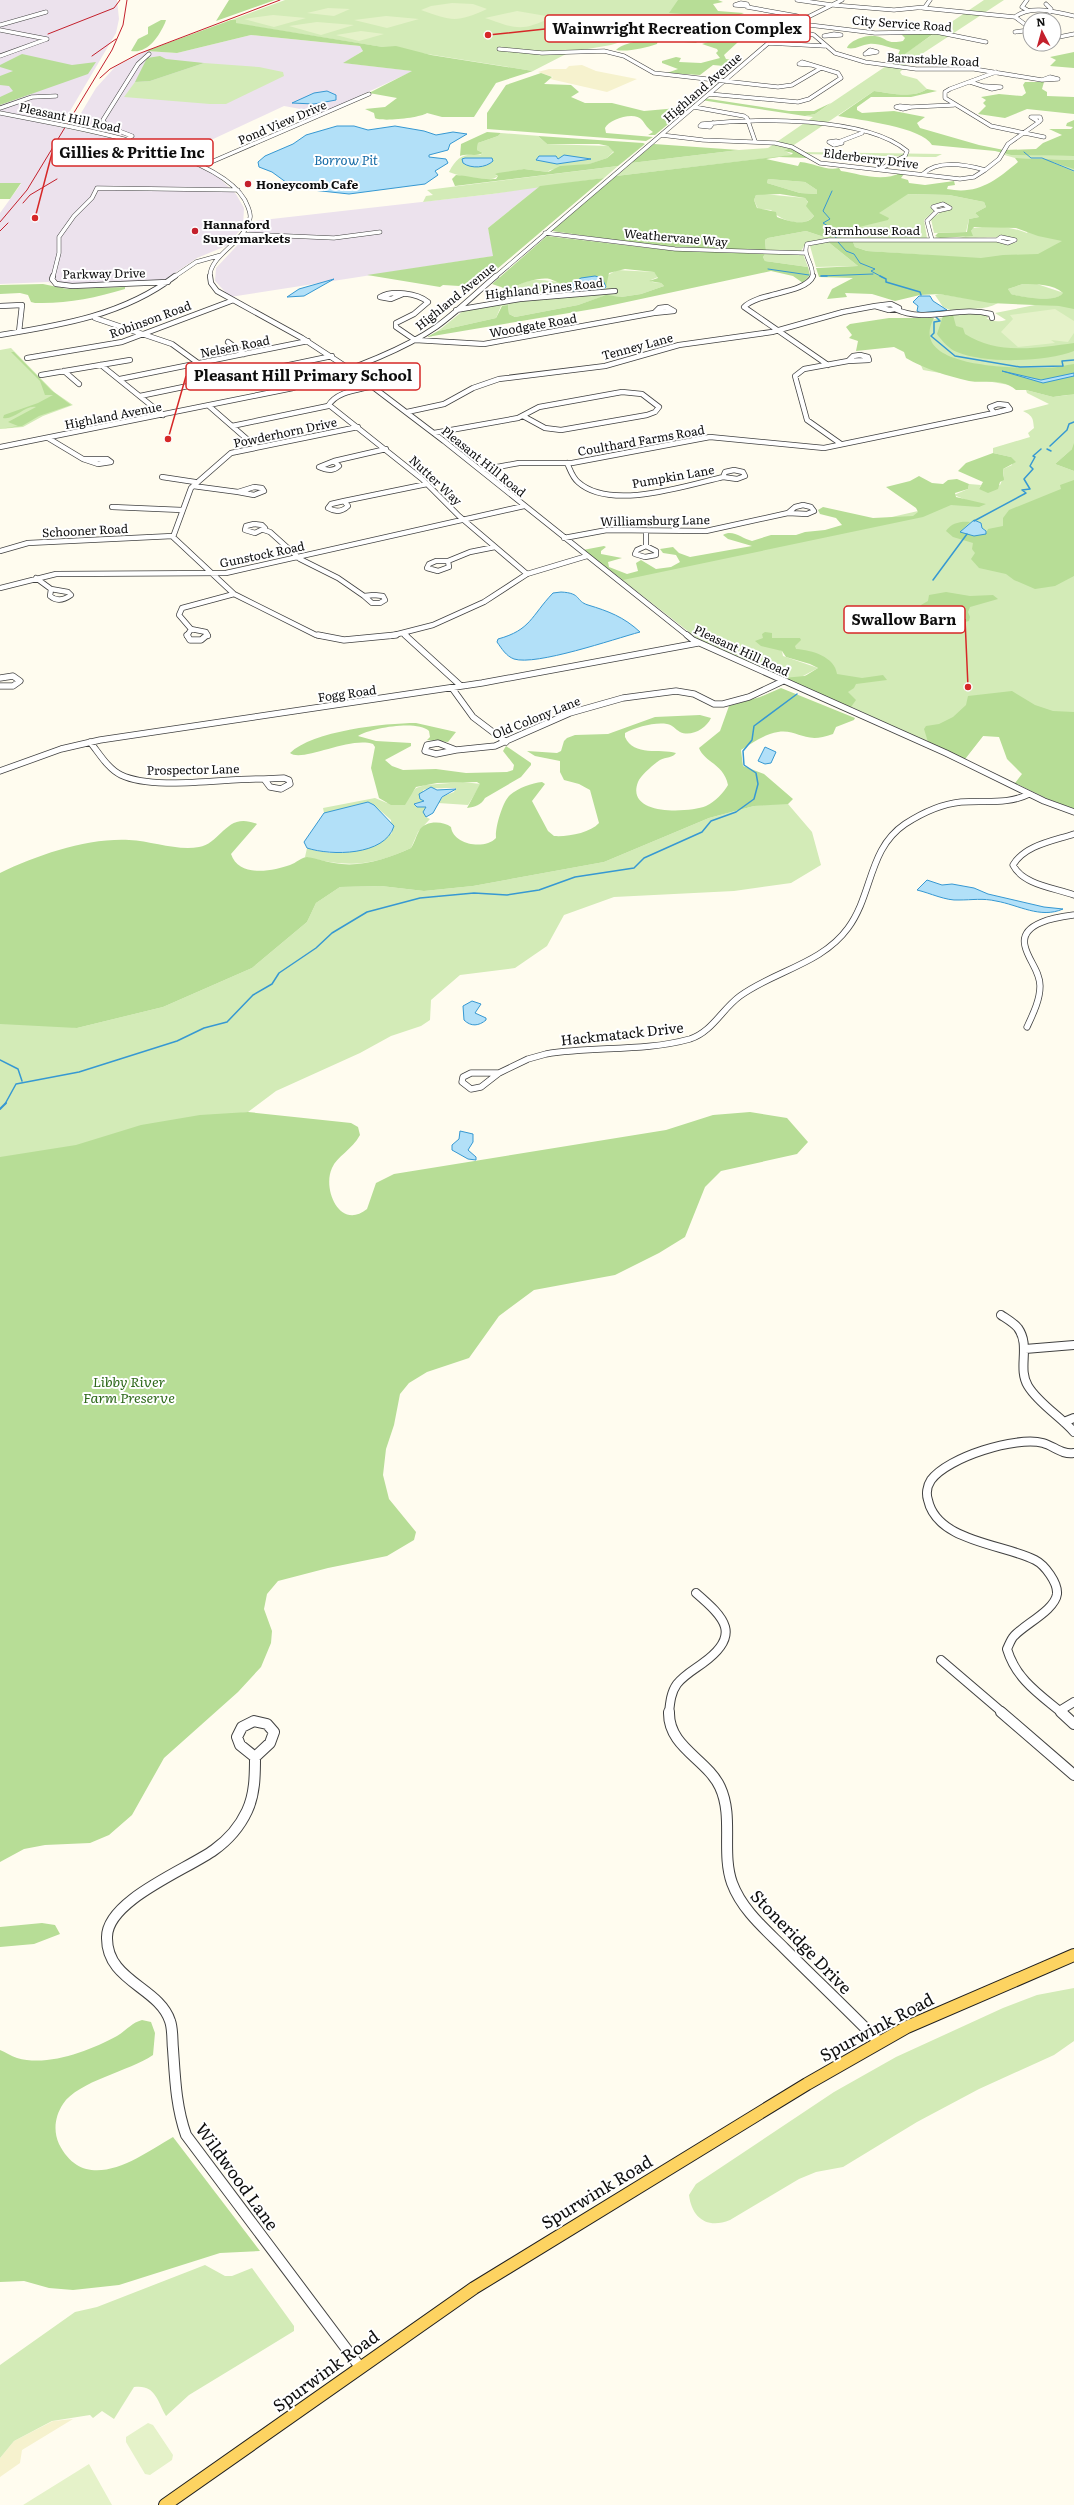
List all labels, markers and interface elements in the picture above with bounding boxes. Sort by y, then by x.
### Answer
street label: City Service Road [852,11,953,36]
north arrow [1022,12,1062,52]
text: N [1035,13,1046,29]
callout: Wainwright Recreation Complex [545,15,810,42]
text: Wainwright Recreation Complex [552,16,802,39]
street label: Highland Avenue [659,48,745,126]
street label: Barnstable Road [886,48,980,70]
street label: Pond View Drive [235,95,329,149]
street label: Pleasant Hill Road [17,97,123,137]
callout: Gillies & Prittie Inc [52,139,213,166]
text: Gillies & Prittie Inc [59,140,205,163]
street label: Elderberry Drive [822,143,920,173]
water label: Borrow Pit [314,150,379,169]
place label: Honeycomb Cafe [256,175,358,193]
marker: Honeycomb Cafe [243,179,253,189]
place label: Hannaford Supermarkets [203,215,290,247]
street label: Farmhouse Road [824,221,921,239]
street label: Weathervane Way [623,223,729,251]
marker: Hannaford Supermarkets [190,226,200,236]
street label: Highland Avenue [411,258,499,334]
street label: Parkway Drive [62,263,146,283]
street label: Highland Pines Road [484,273,605,303]
street label: Robinson Road [107,296,194,342]
street label: Woodgate Road [488,308,579,342]
street label: Tenney Lane [599,328,675,364]
street label: Nelsen Road [199,330,272,362]
callout: Pleasant Hill Primary School [186,363,420,390]
text: Pleasant Hill Primary School [194,363,413,386]
street label: Highland Avenue [63,397,163,433]
street label: Powderhorn Drive [232,412,338,452]
street label: Coulthard Farms Road [576,420,707,460]
street label: Pleasant Hill Road [438,421,531,501]
street label: Nutter Way [406,451,466,509]
street label: Pumpkin Lane [630,460,716,492]
street label: Williamsburg Lane [600,510,710,530]
street label: Schooner Road [42,519,129,541]
street label: Gunstock Road [218,536,307,572]
callout: Swallow Barn [844,606,965,633]
text: Swallow Barn [852,607,957,630]
street label: Pleasant Hill Road [691,620,793,680]
street label: Fogg Road [317,680,378,706]
street label: Old Colony Lane [489,691,583,743]
street label: Prospector Lane [147,759,239,779]
street label: Hackmatack Drive [560,1017,684,1049]
park label: Libby River Farm Preserve [83,1371,175,1407]
street label: Stoneridge Drive [746,1883,859,1999]
street label: Spurwink Road [815,1985,937,2067]
street label: Wildwood Lane [190,2117,286,2235]
street label: Spurwink Road [536,2148,656,2234]
street label: Spurwink Road [267,2323,383,2417]

